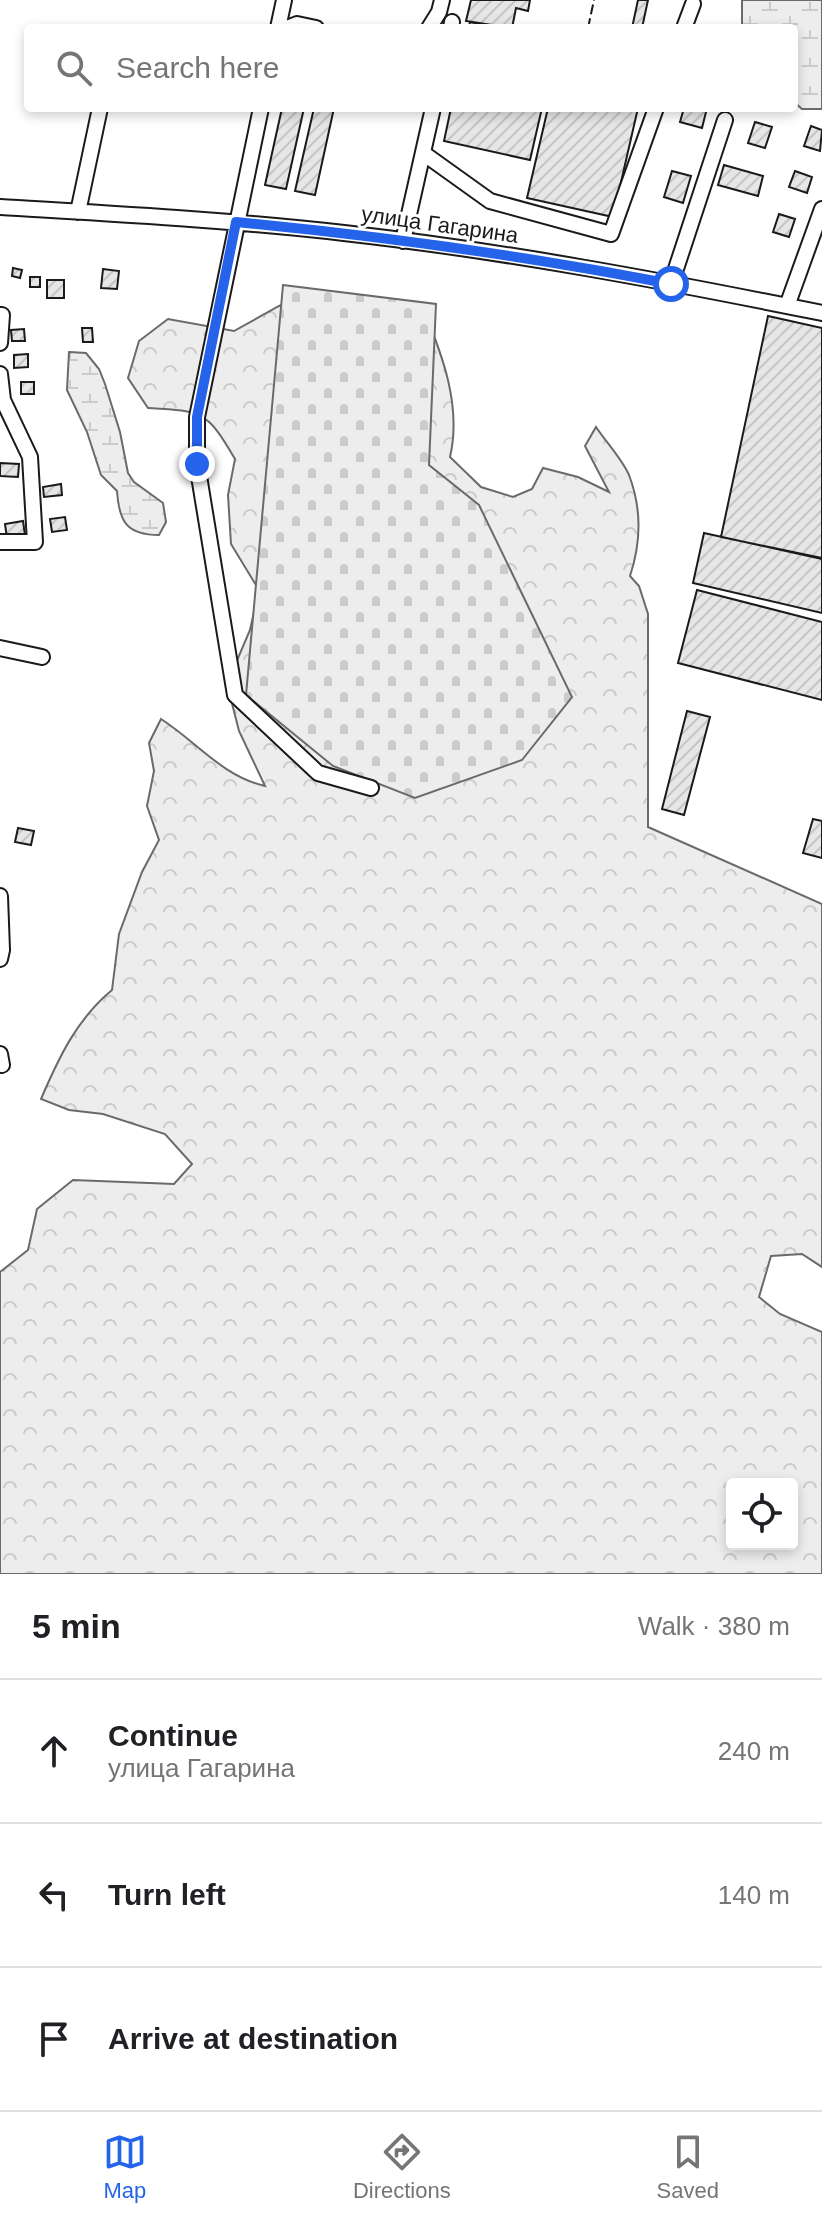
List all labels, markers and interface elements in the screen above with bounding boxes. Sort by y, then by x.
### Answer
search box [24,24,798,112]
icon: search [52,46,96,90]
text: Search here [116,51,279,84]
street label: улица Гагарина [360,201,521,248]
route start [653,266,689,302]
route end [179,446,215,482]
map controls [726,1478,798,1550]
button: locate [726,1478,798,1550]
text: 5 min [32,1607,121,1645]
text: Walk · 380 m [638,1611,790,1641]
text: Continue [108,1719,238,1752]
icon: ahead [32,1729,76,1773]
text: 240 m [718,1736,790,1766]
text: улица Гагарина [108,1753,295,1783]
icon: left [32,1873,76,1917]
text: Turn left [108,1878,226,1911]
text: 140 m [718,1880,790,1910]
icon: arrive [32,2017,76,2061]
text: Arrive at destination [108,2022,398,2055]
tab: Map [103,2130,147,2204]
tab: Directions [353,2130,451,2204]
tab: Saved [657,2130,719,2204]

